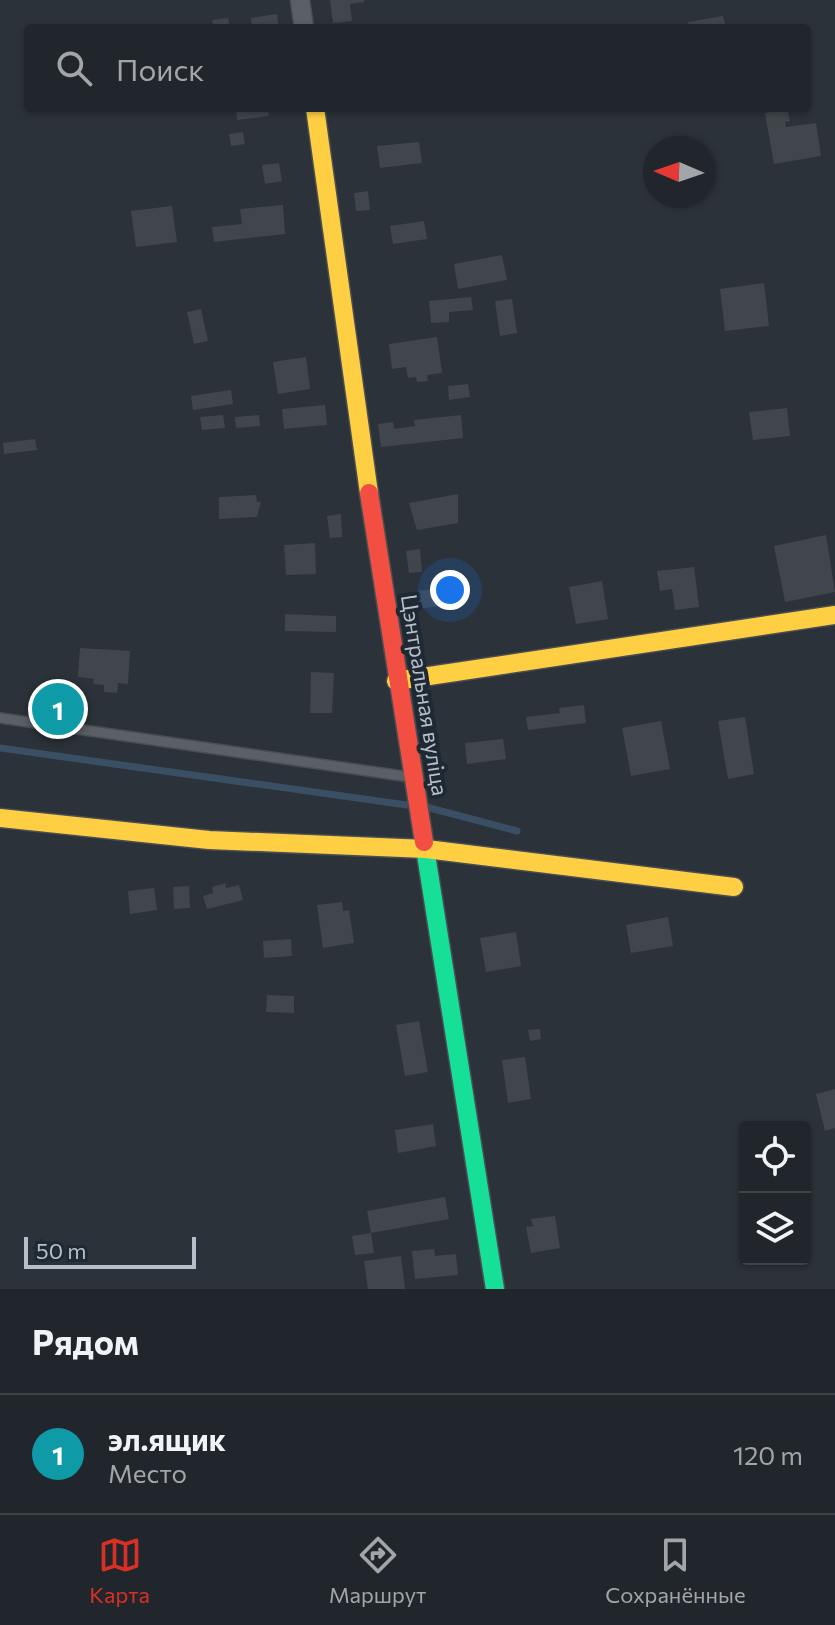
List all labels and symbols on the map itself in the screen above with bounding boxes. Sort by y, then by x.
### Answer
north arrow [643,136,715,208]
your location [430,570,470,610]
street label: Цэнтральная вуліца [396,592,454,798]
pin: 1 [32,679,84,739]
scale bar [24,1233,196,1269]

